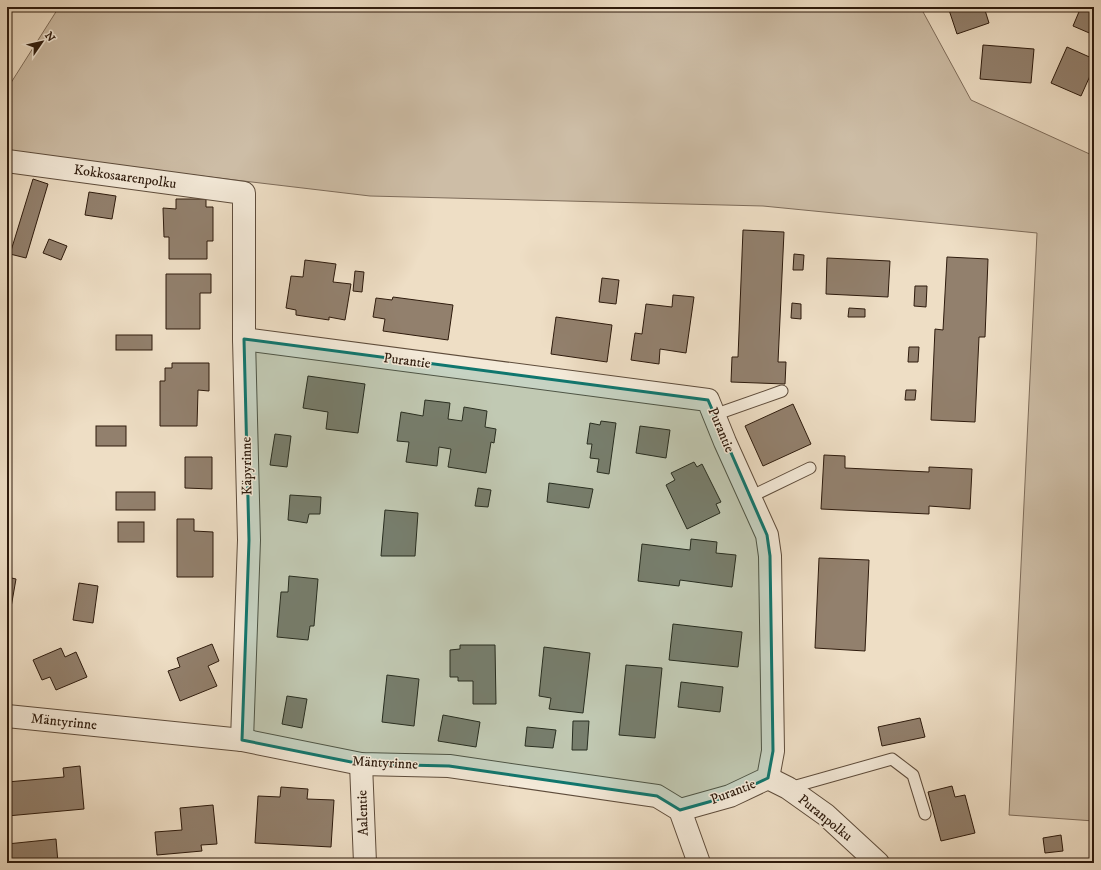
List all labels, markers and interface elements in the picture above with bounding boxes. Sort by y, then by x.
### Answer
north arrow [22,22,62,62]
text: N [41,29,58,45]
street label: Kokkosaarenpolku [72,161,178,193]
street label: Purantie [382,349,432,373]
street label: Purantie [703,405,739,455]
street label: Käpyrinne [237,436,257,495]
street label: Mäntyrinne [30,710,98,734]
street label: Mäntyrinne [351,752,419,774]
street label: Purantie [708,775,758,809]
street label: Aalentie [353,790,373,836]
street label: Puranpolku [794,791,856,846]

